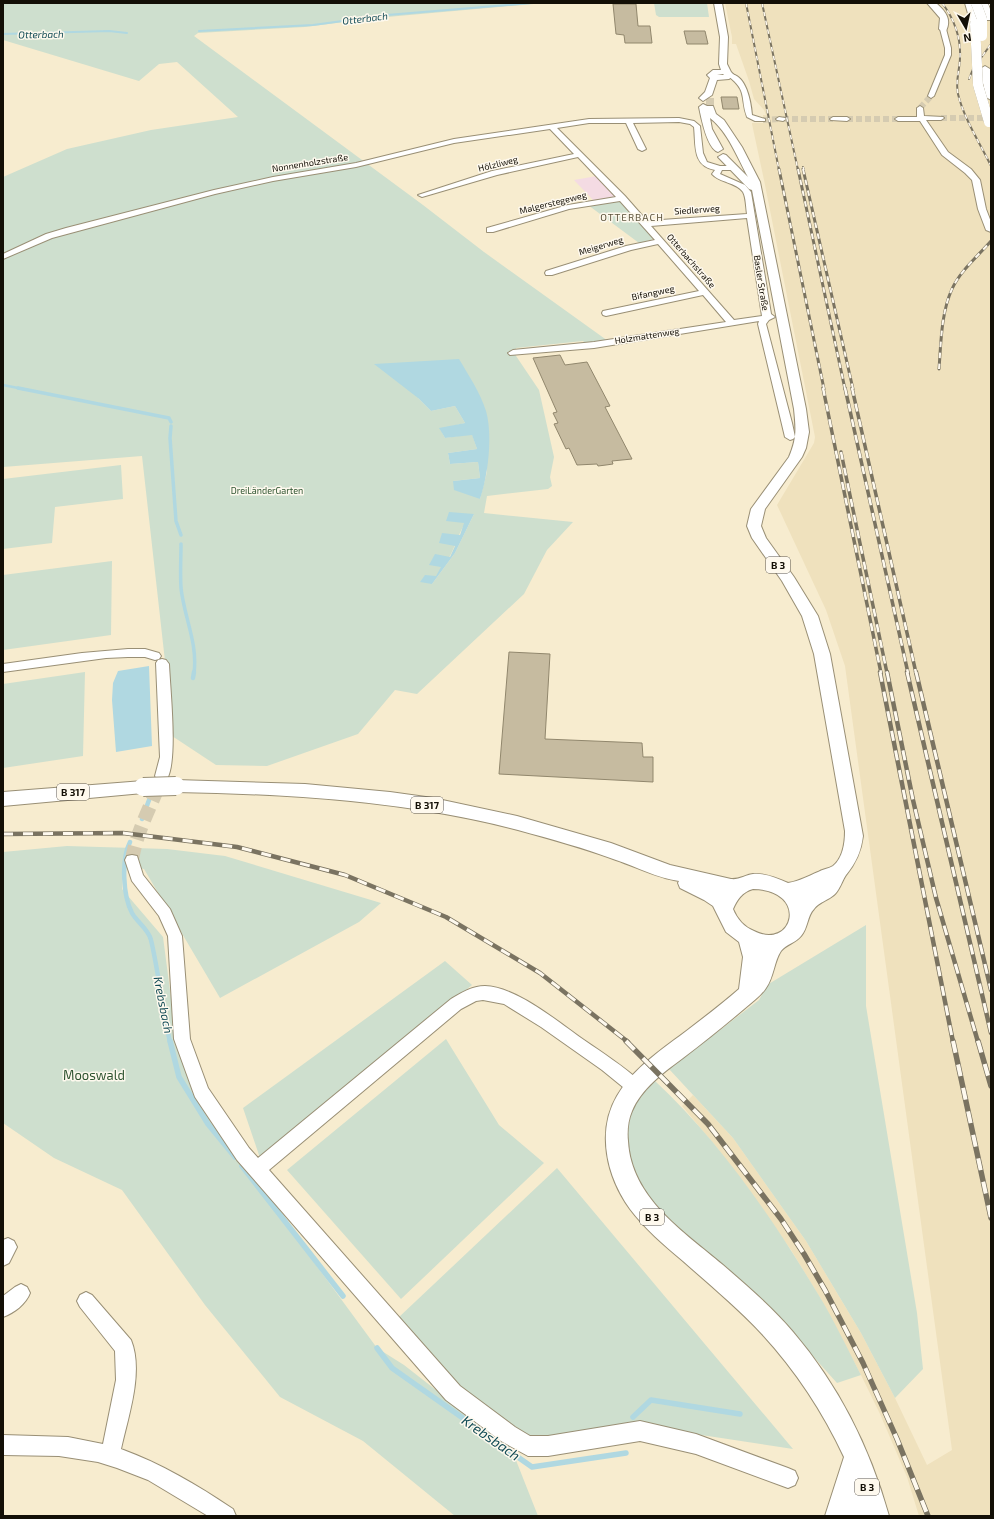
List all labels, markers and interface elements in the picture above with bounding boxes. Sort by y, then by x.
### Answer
north arrow [946,8,986,48]
water label: Otterbach [342,9,389,27]
water label: Otterbach [18,28,64,40]
text: N [963,31,973,45]
street label: Nonnenholzstraße [271,151,349,174]
street label: Hölzliweg [477,153,519,174]
street label: Malgerstegeweg [518,189,588,216]
street label: Siedlerweg [674,202,720,217]
district label: OTTERBACH [600,211,664,223]
street label: Otterbachstraße [665,231,718,290]
street label: Meigerweg [577,234,624,257]
street label: Basler Straße [752,254,771,312]
street label: Bifangweg [630,283,675,302]
street label: Holzmattenweg [614,325,680,346]
park label: DreiLänderGarten [231,485,303,496]
road number: B 3 [766,557,790,573]
road number: B 317 [57,784,89,800]
road number: B 317 [411,797,443,813]
water label: Krebsbach [152,975,176,1035]
park label: Mooswald [63,1067,125,1083]
road number: B 3 [640,1209,664,1225]
water label: Krebsbach [459,1411,524,1464]
road number: B 3 [855,1479,879,1495]

